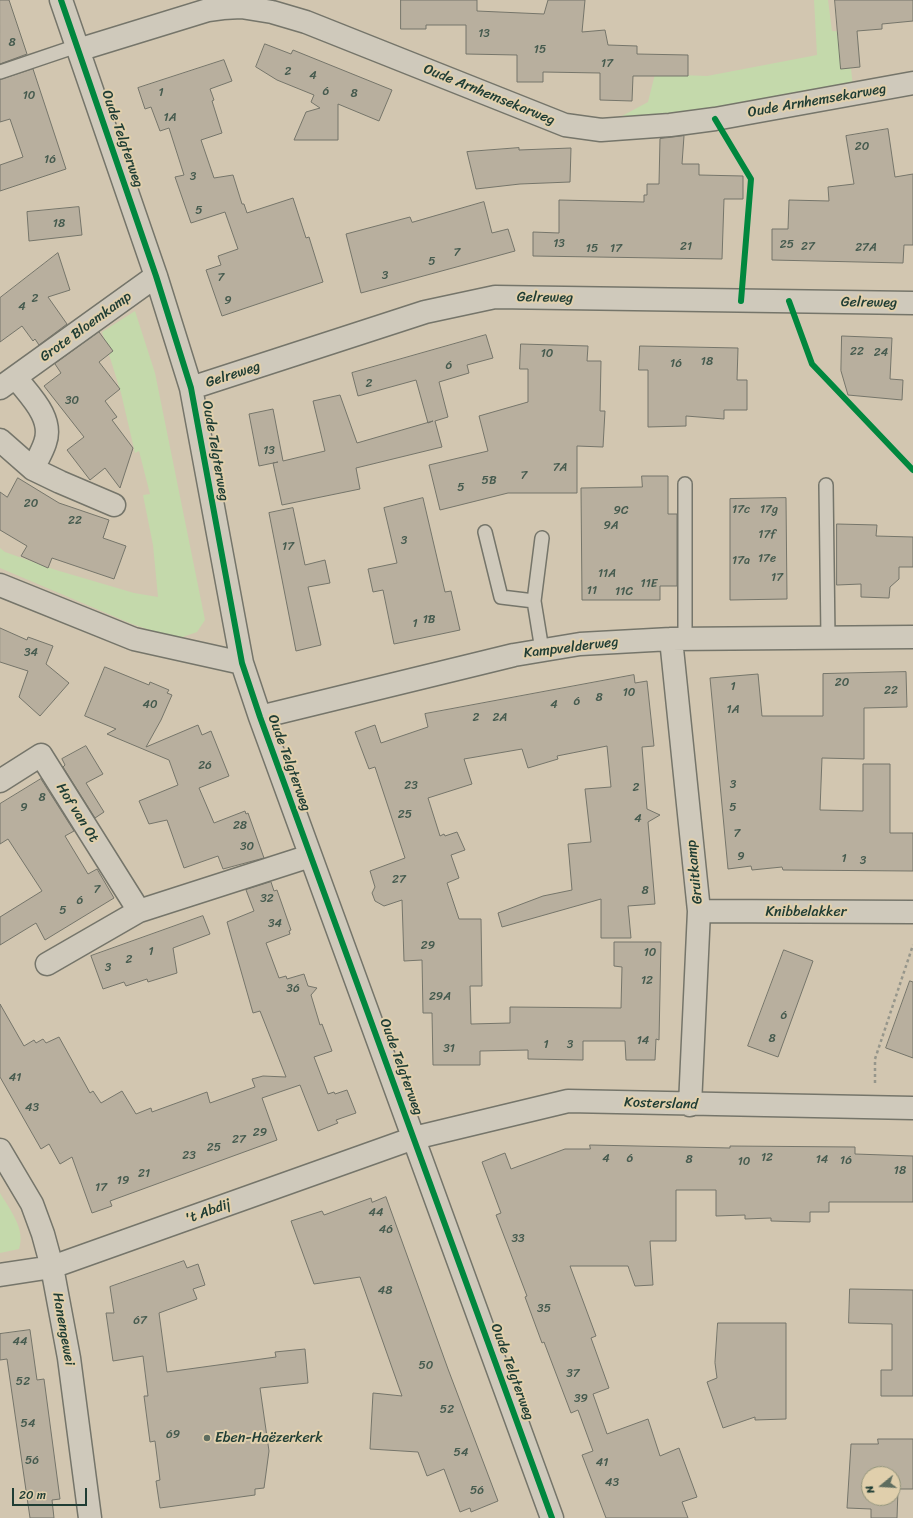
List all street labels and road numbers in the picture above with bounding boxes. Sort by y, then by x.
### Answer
street label: Oude Arnhemsekarweg [421,61,557,129]
street label: Oude Arnhemsekarweg [746,81,888,121]
street label: Oude Telgterweg [98,88,146,190]
street label: Grote Bloemkamp [37,288,135,366]
street label: Gelreweg [517,289,573,307]
street label: Gelreweg [841,294,897,312]
street label: Gelreweg [204,358,262,392]
street label: Oude Telgterweg [198,399,232,503]
street label: Kampvelderweg [523,634,619,662]
street label: Oude Telgterweg [264,712,314,814]
street label: Hof van Ot [52,780,102,846]
street label: Gruitkamp [683,839,707,905]
street label: Knibbelakker [766,904,846,920]
street label: Oude Telgterweg [376,1016,426,1118]
street label: Kostersland [624,1094,698,1114]
street label: 't Abdij [183,1196,233,1228]
street label: Hanengewei [48,1291,78,1367]
street label: Oude Telgterweg [487,1321,537,1423]

